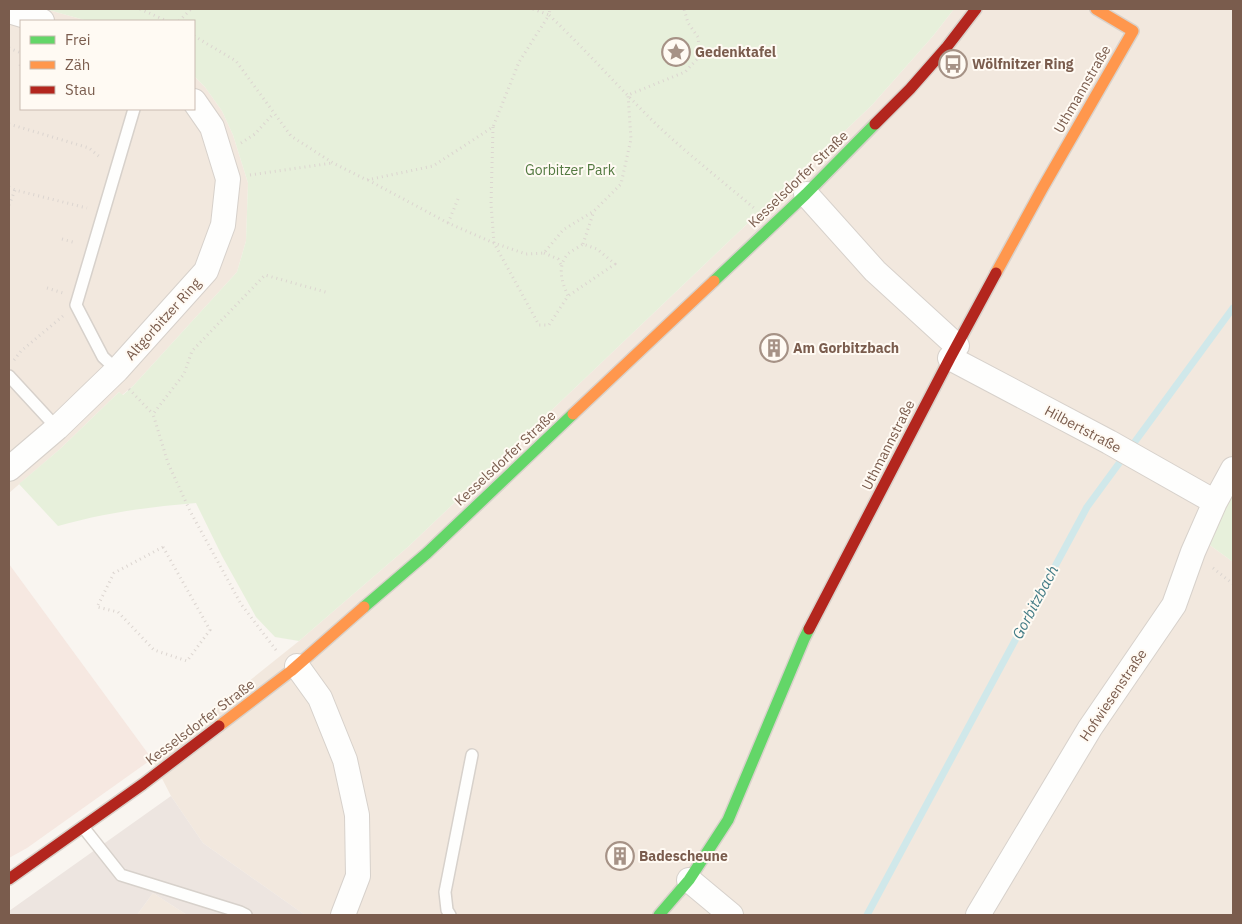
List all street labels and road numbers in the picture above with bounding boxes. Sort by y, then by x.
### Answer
street label: Uthmannstraße [1050,41,1115,136]
street label: Kesselsdorfer Straße [744,126,852,231]
street label: Altgorbitzer Ring [121,274,205,364]
street label: Uthmannstraße [858,397,919,493]
street label: Hilbertstraße [1042,401,1125,457]
street label: Kesselsdorfer Straße [451,406,560,510]
street label: Hofwiesenstraße [1076,645,1151,745]
street label: Kesselsdorfer Straße [142,675,258,769]

